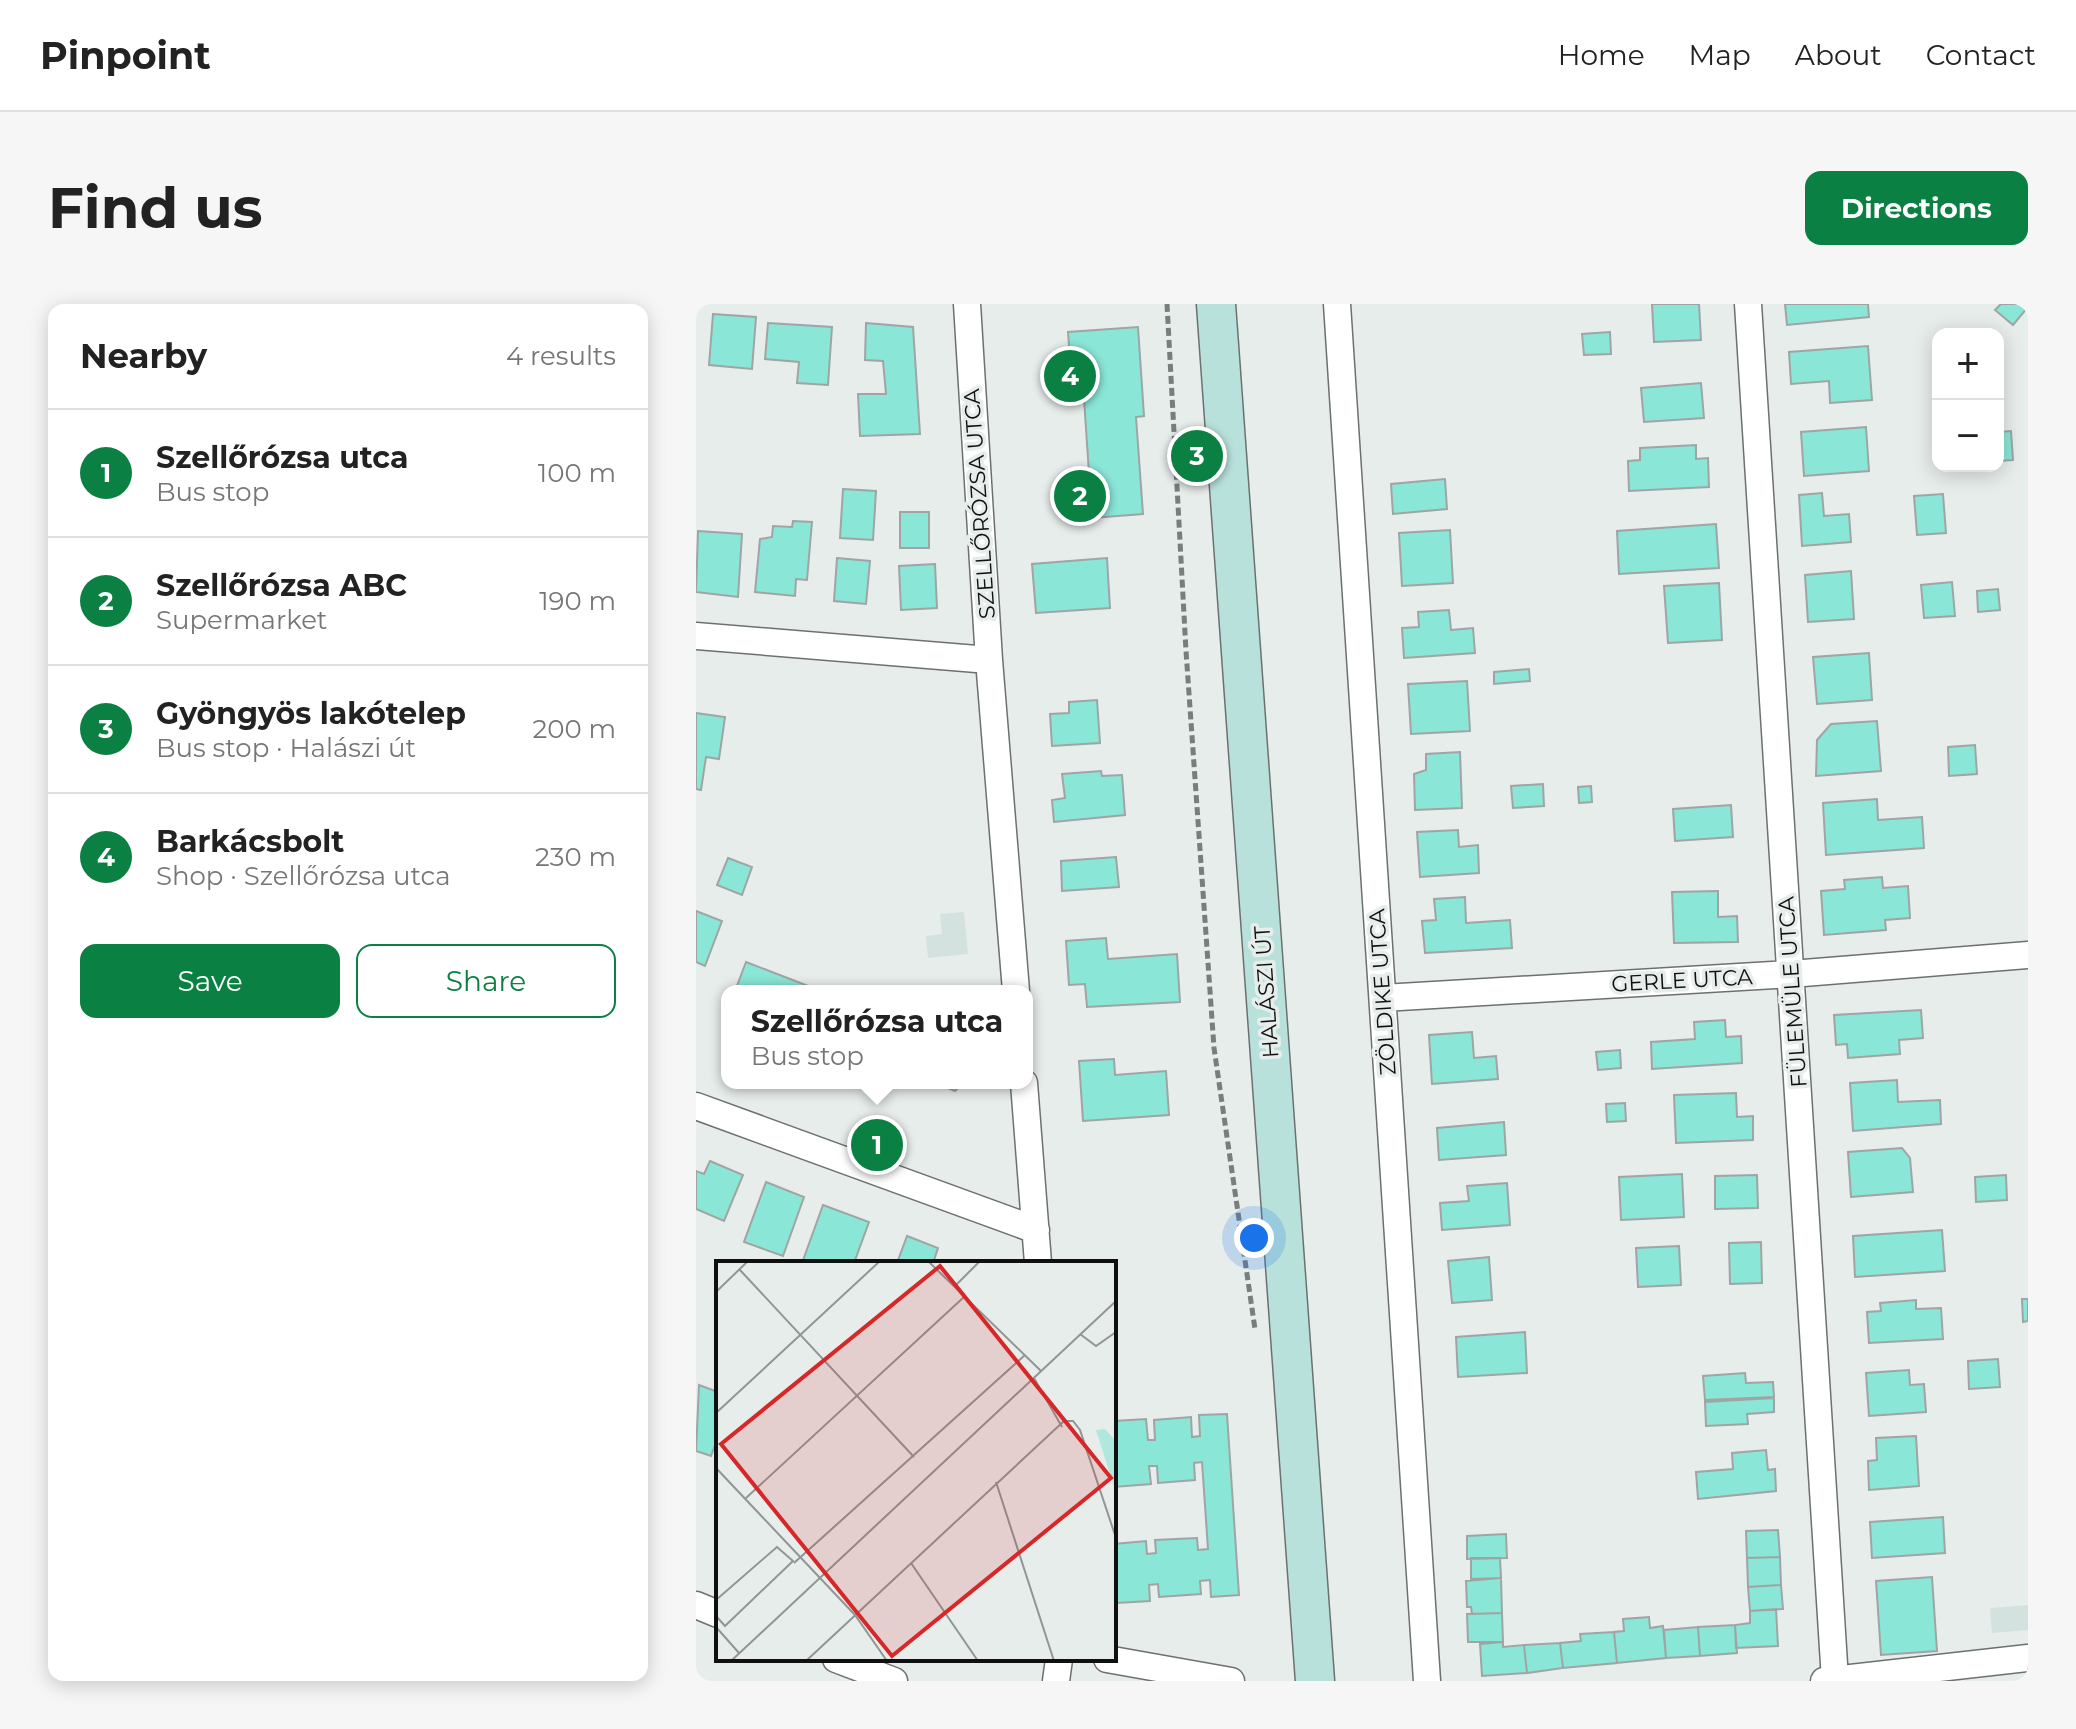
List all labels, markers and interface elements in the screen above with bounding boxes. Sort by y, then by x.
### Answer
text: Pinpoint [40,32,211,79]
text: Home [1558,38,1645,72]
text: Map [1689,38,1751,72]
text: About [1795,38,1882,72]
text: Contact [1926,38,2036,72]
button: Directions [1805,171,2028,245]
text: Find us [48,174,262,242]
map controls [1932,328,2004,472]
button: + [1932,328,2004,400]
text: Nearby [80,335,207,377]
text: 4 results [506,340,616,372]
pin: 4 [1044,346,1096,406]
street label: SZELLŐRÓZSA UTCA [958,388,1001,620]
button: − [1932,400,2004,472]
pin: 3 [1171,426,1223,486]
text: Szellőrózsa utca [156,439,409,476]
text: 1 [101,457,111,489]
text: 100 m [538,457,616,489]
pin: 2 [1054,466,1106,526]
text: Bus stop [156,476,269,508]
text: Szellőrózsa ABC [156,567,407,604]
text: 2 [98,585,114,617]
text: 190 m [539,585,616,617]
text: Supermarket [156,604,327,636]
text: Gyöngyös lakótelep [156,695,466,732]
text: 3 [98,713,114,745]
text: 200 m [532,713,616,745]
text: Bus stop · Halászi út [156,732,416,764]
text: Barkácsbolt [156,823,344,860]
text: 4 [97,841,115,873]
text: 230 m [535,841,616,873]
text: Shop · Szellőrózsa utca [156,860,451,892]
street label: FÜLEMÜLE UTCA [1772,895,1813,1088]
street label: ZÖLDIKE UTCA [1363,908,1402,1076]
street label: HALÁSZI ÚT [1248,925,1285,1059]
button: Save [80,944,340,1018]
button: Share [356,944,616,1018]
street label: GERLE UTCA [1611,963,1754,998]
popup [721,985,1033,1089]
text: Szellőrózsa utca [751,1003,1003,1040]
text: Bus stop [751,1040,864,1072]
pin: 1 [851,1115,903,1175]
your location [1234,1218,1274,1258]
inset map [716,1261,1116,1661]

